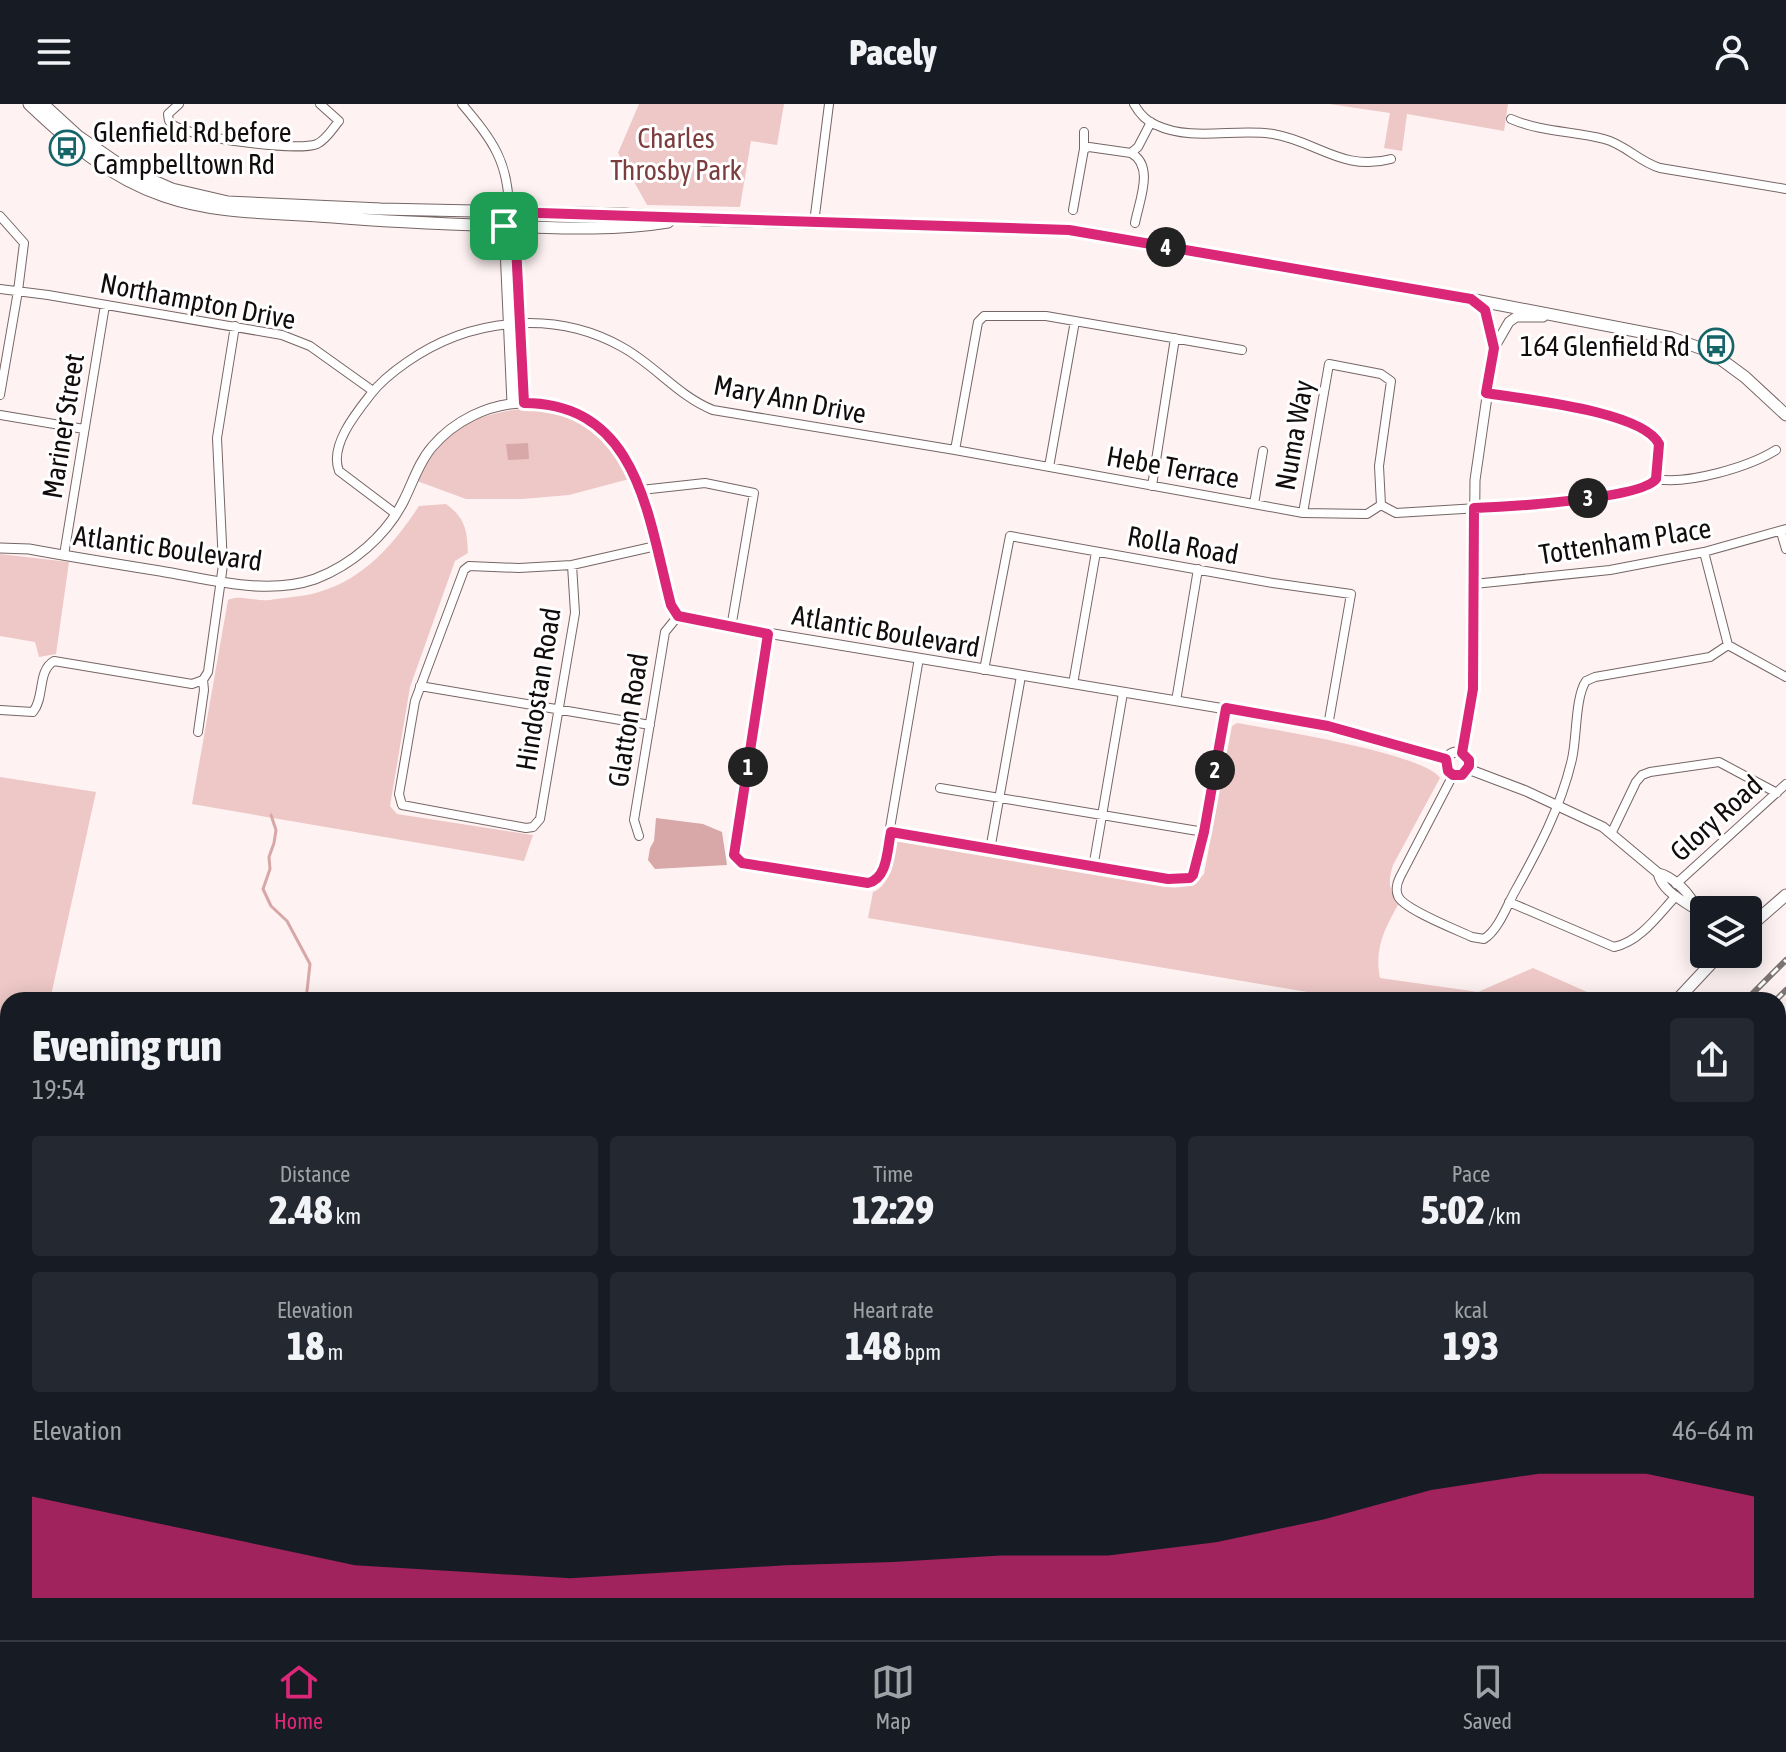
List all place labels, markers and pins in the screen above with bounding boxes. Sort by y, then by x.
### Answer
place label: Glenfield Rd before Campbelltown Rd [93,116,291,180]
bus stop icon: Glenfield Rd before Campbelltown Rd [48,129,86,167]
pin [470,192,538,260]
pin: 4 [1146,227,1186,267]
bus stop icon: 164 Glenfield Rd [1697,327,1735,365]
place label: 164 Glenfield Rd [1520,330,1690,362]
pin: 3 [1568,478,1608,518]
pin: 1 [728,747,768,787]
pin: 2 [1195,750,1235,790]

